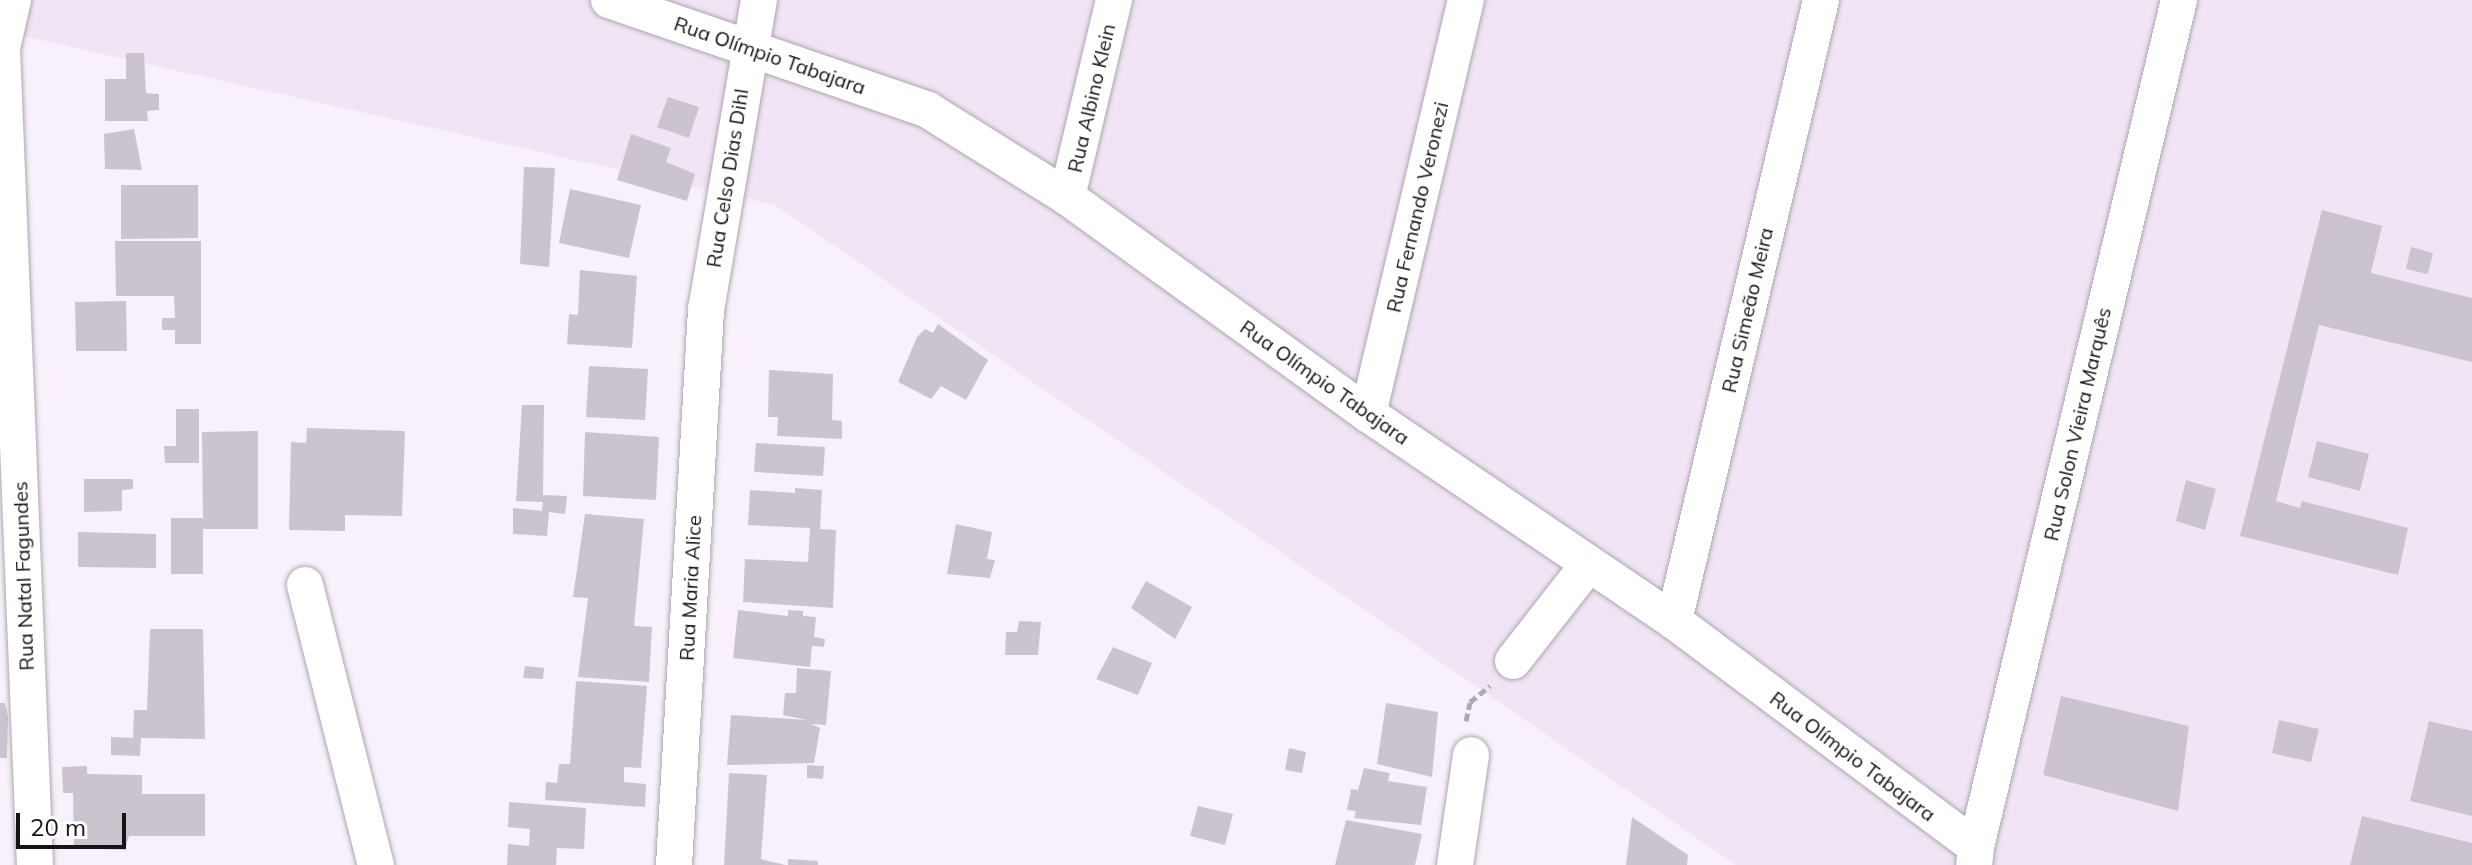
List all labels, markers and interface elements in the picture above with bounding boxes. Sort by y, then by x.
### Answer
street label: Rua Olímpio Tabajara [671,11,869,99]
street label: Rua Albino Klein [1062,21,1120,175]
street label: Rua Celso Dias Dihl [701,87,753,269]
street label: Rua Fernando Veronezi [1381,99,1453,315]
street label: Rua Simeão Meira [1716,225,1778,395]
street label: Rua Solon Vieira Marquês [2038,305,2116,543]
street label: Rua Olímpio Tabajara [1236,315,1414,449]
street label: Rua Natal Fagundes [8,481,38,671]
street label: Rua Maria Alice [674,515,706,661]
street label: Rua Olímpio Tabajara [1766,686,1940,826]
scale bar [20,797,130,847]
text: 20 m [30,812,86,842]

